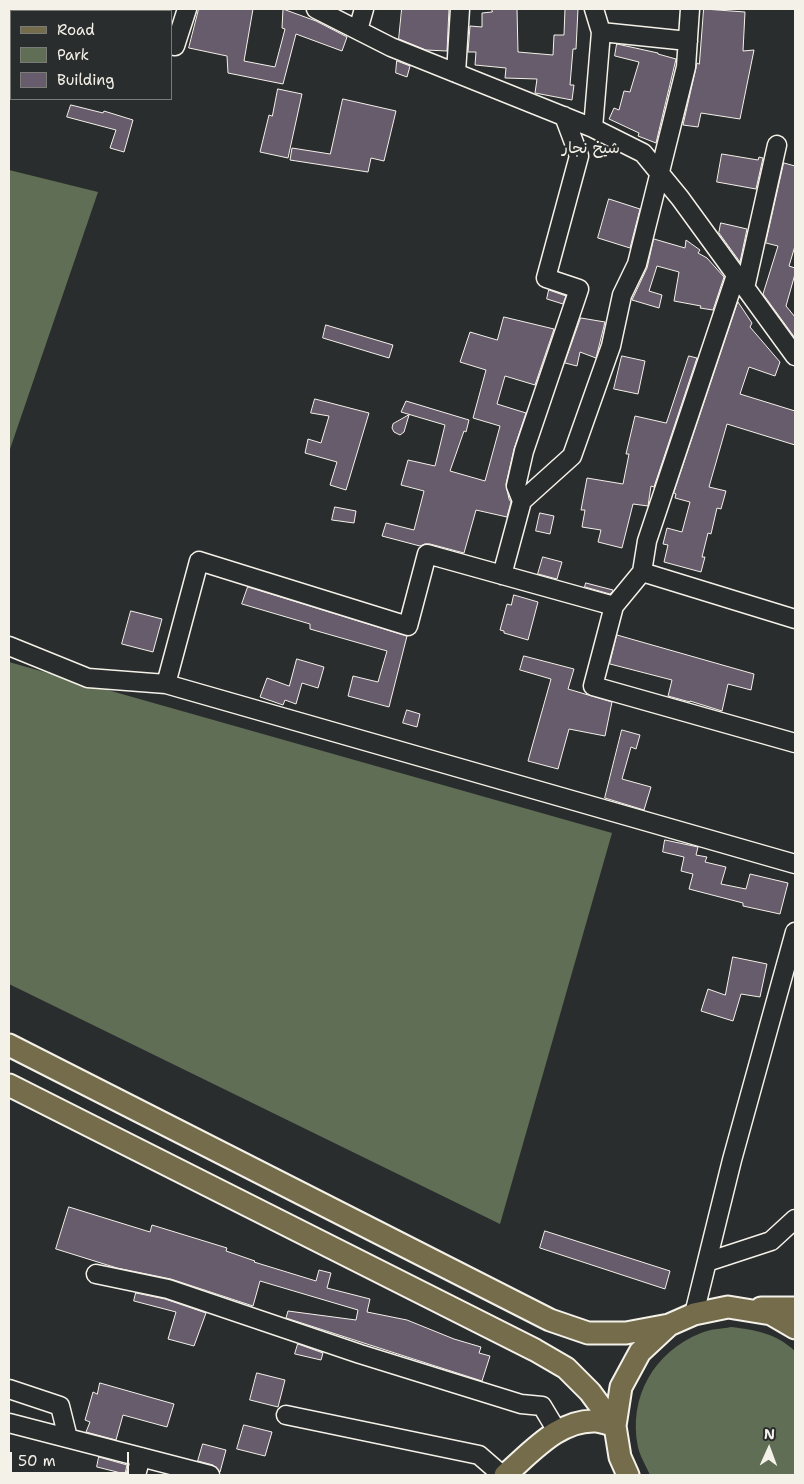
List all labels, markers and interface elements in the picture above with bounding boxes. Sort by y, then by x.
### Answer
legend [10,10,172,100]
text: Road [57,20,95,40]
text: Park [57,45,89,65]
text: Building [57,70,114,90]
district label: شيخ نجار [562,139,620,159]
north arrow [744,1424,794,1474]
text: N [764,1425,775,1443]
scale bar [12,1442,131,1474]
text: 50 m [18,1451,56,1471]

